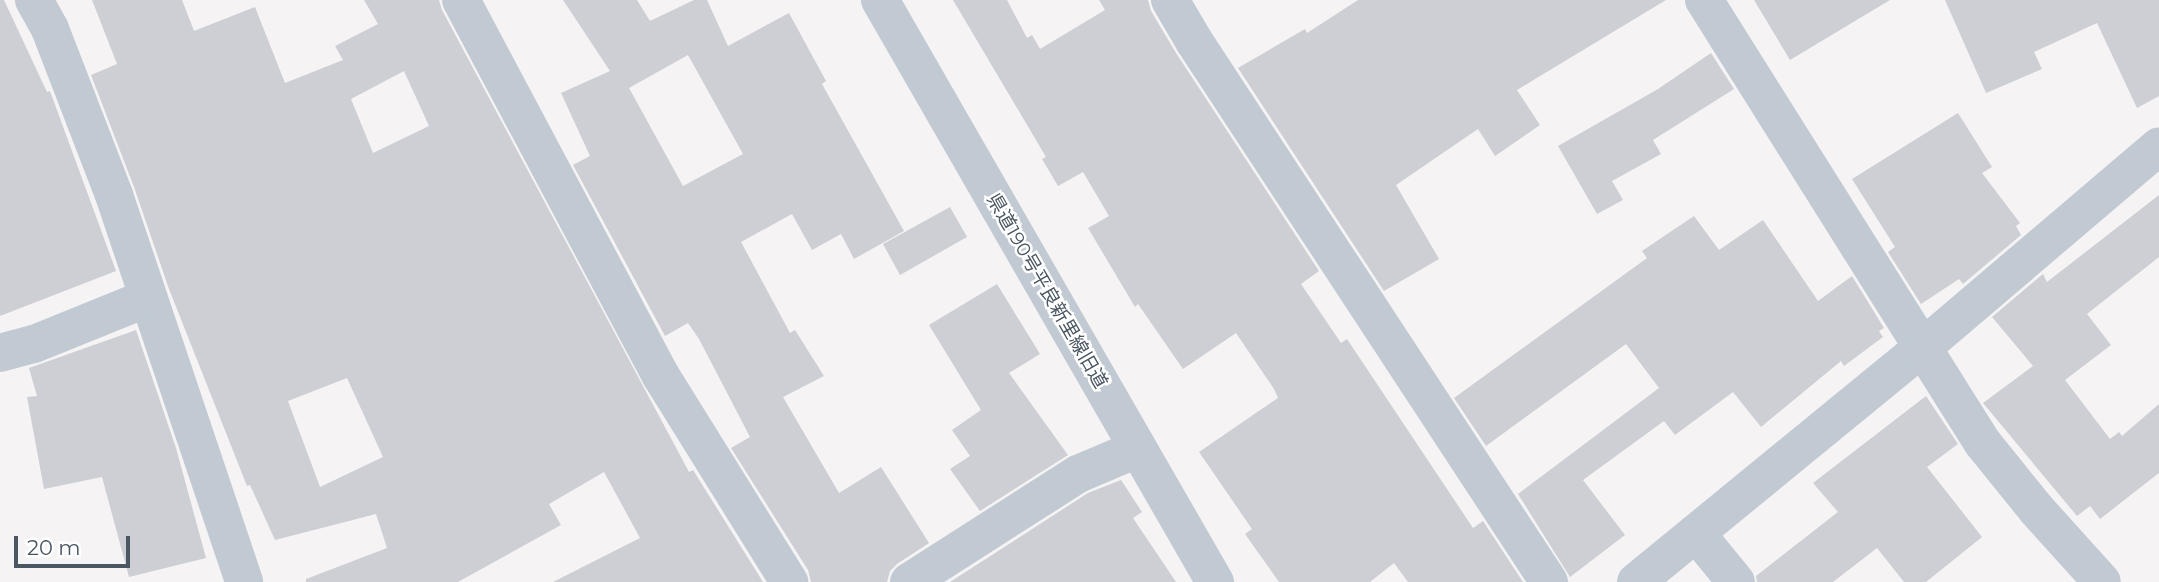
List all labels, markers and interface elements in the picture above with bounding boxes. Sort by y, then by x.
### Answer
street label: 県道190号平良新里線旧道 [982,190,1112,392]
scale bar [18,522,133,566]
text: 20 m [27,535,81,560]

